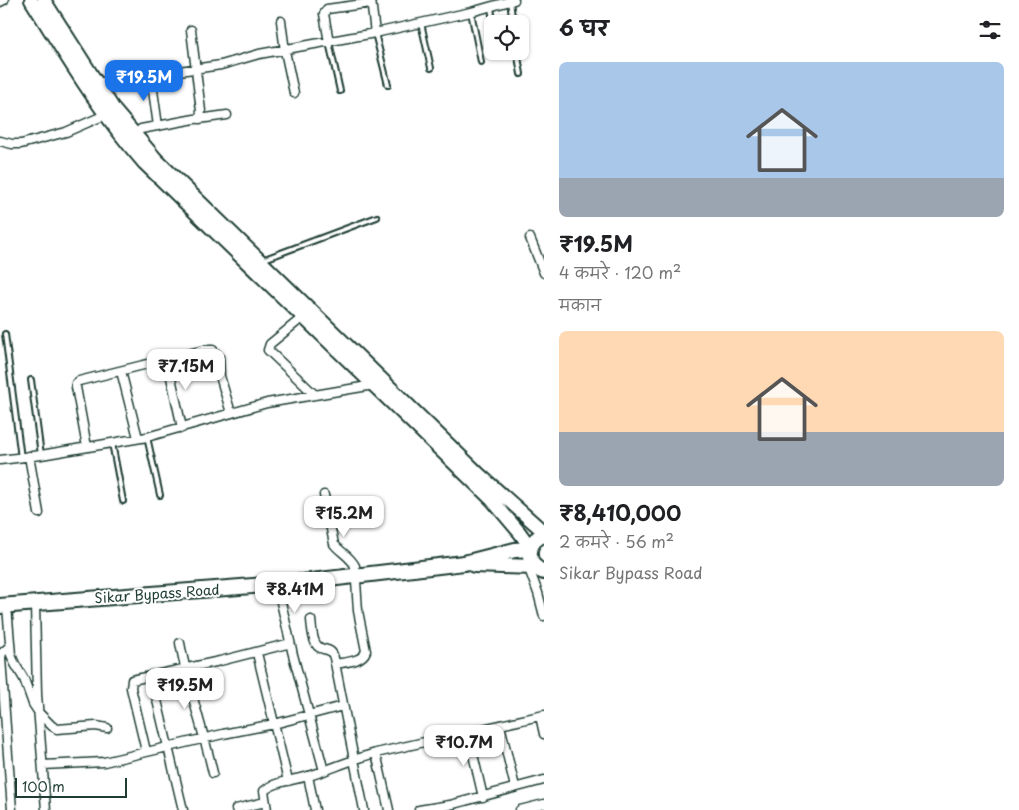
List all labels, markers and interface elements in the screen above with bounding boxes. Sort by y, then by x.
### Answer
text: 6 घर [559,11,608,43]
map controls [484,15,529,60]
button: locate [484,15,529,60]
icon: filters [976,16,1004,44]
pin: ₹19.5M [103,59,185,102]
text: ₹19.5M [116,64,172,88]
icon: home [737,95,827,185]
text: ₹19.5M [559,227,633,259]
text: 4 कमरे · 120 m² [559,260,681,284]
text: मकान [559,292,601,316]
pin: ₹7.15M [145,348,227,391]
text: ₹7.15M [158,353,214,377]
icon: home [737,364,827,454]
pin: ₹15.2M [303,496,385,538]
text: ₹8,410,000 [559,496,681,528]
text: ₹15.2M [315,500,373,524]
text: 2 कमरे · 56 m² [559,529,674,553]
text: Sikar Bypass Road [559,560,703,584]
pin: ₹8.41M [254,572,336,614]
text: ₹8.41M [266,576,324,600]
street label: Sikar Bypass Road [94,579,220,608]
pin: ₹19.5M [144,668,226,710]
text: ₹19.5M [157,672,213,696]
pin: ₹10.7M [423,724,505,767]
text: ₹10.7M [435,729,493,753]
scale bar [15,775,128,798]
text: 100 m [22,776,65,797]

